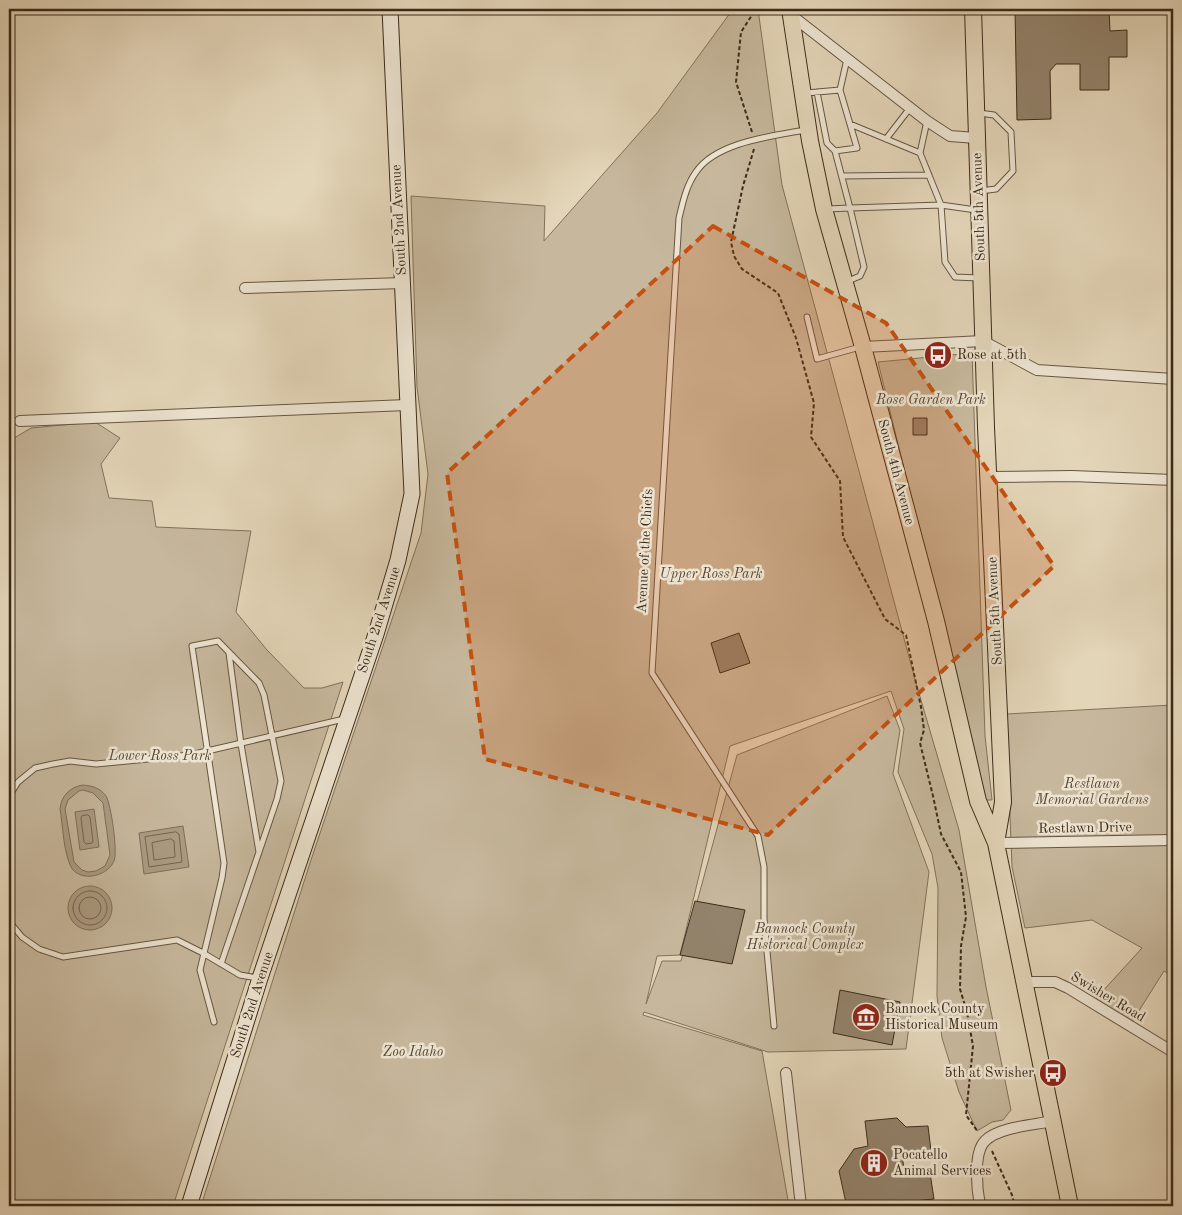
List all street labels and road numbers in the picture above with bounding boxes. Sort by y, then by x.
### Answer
street label: South 5th Avenue [970,153,988,261]
street label: South 2nd Avenue [389,164,409,276]
street label: South 4th Avenue [875,418,917,526]
street label: Avenue of the Chiefs [635,488,655,614]
street label: South 5th Avenue [985,556,1005,666]
street label: South 2nd Avenue [355,565,403,675]
street label: Restlawn Drive [1038,820,1132,836]
street label: South 2nd Avenue [228,950,276,1060]
street label: Swisher Road [1068,969,1148,1025]

